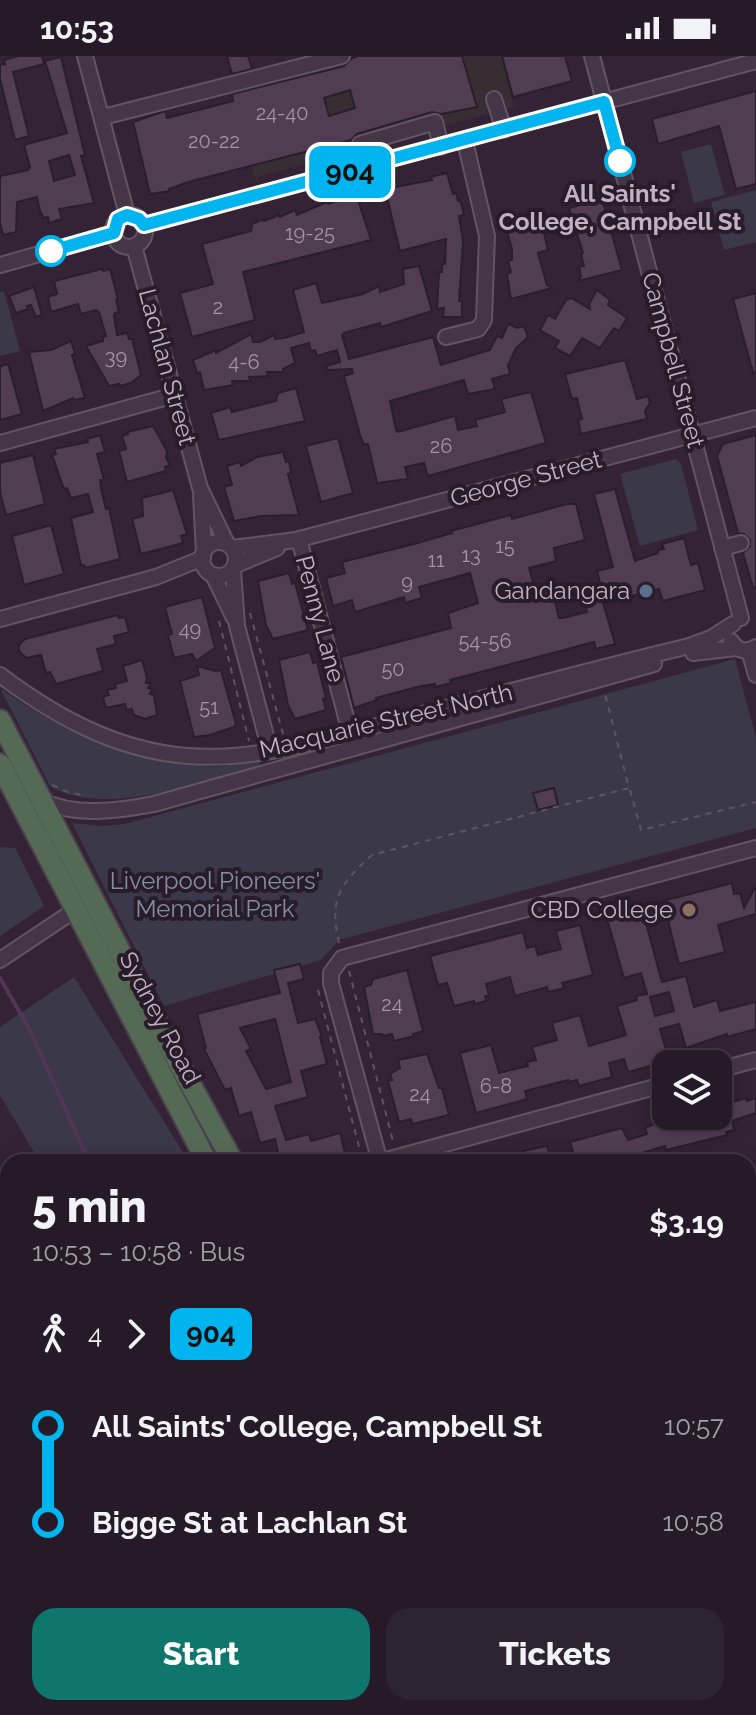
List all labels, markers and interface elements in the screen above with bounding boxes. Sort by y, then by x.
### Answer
text: 10:53 [40,11,114,46]
house number: 24-40 [256,101,308,125]
house number: 20-22 [188,129,240,153]
line badge: 904 [304,146,396,198]
marker: All Saints' College, Campbell St [605,146,635,176]
text: 904 [325,155,375,188]
place label: All Saints' College, Campbell St [499,179,741,236]
house number: 19-25 [285,221,335,245]
unlabelled marker [36,236,66,266]
street label: Campbell Street [636,269,711,451]
street label: Lachlan Street [133,286,202,448]
house number: 2 [213,295,223,319]
house number: 39 [105,345,127,369]
house number: 4-6 [228,350,260,374]
house number: 26 [430,434,452,458]
street label: George Street [447,444,605,513]
house number: 15 [495,534,515,558]
house number: 13 [461,543,481,567]
house number: 11 [427,548,445,572]
street label: Penny Lane [290,552,351,685]
house number: 9 [401,570,413,594]
place label: Gandangara [494,576,630,605]
marker: Gandangara [637,582,655,600]
house number: 49 [179,617,201,641]
house number: 54-56 [458,629,512,653]
house number: 50 [381,657,405,681]
street label: Macquarie Street North [257,677,515,764]
house number: 51 [199,695,219,719]
park label: Liverpool Pioneers' Memorial Park [110,866,320,923]
place label: CBD College [530,895,673,924]
marker: CBD College [680,901,698,919]
street label: Sydney Road [113,947,207,1089]
house number: 24 [381,992,403,1016]
map controls [652,1050,732,1130]
button: layers [652,1050,732,1130]
house number: 6-8 [480,1074,512,1098]
house number: 24 [409,1082,431,1106]
text: 5 min [32,1181,147,1232]
text: $3.19 [649,1205,724,1240]
text: 10:53 – 10:58 · Bus [32,1237,245,1267]
icon: walk [32,1312,76,1356]
icon: forward [114,1312,158,1356]
text: 904 [186,1317,236,1350]
text: 4 [88,1319,102,1349]
text: All Saints' College, Campbell St [92,1409,542,1444]
text: 10:57 [664,1411,724,1441]
text: Bigge St at Lachlan St [92,1505,407,1540]
text: 10:58 [662,1507,724,1537]
button: Start [32,1608,370,1700]
button: Tickets [386,1608,724,1700]

